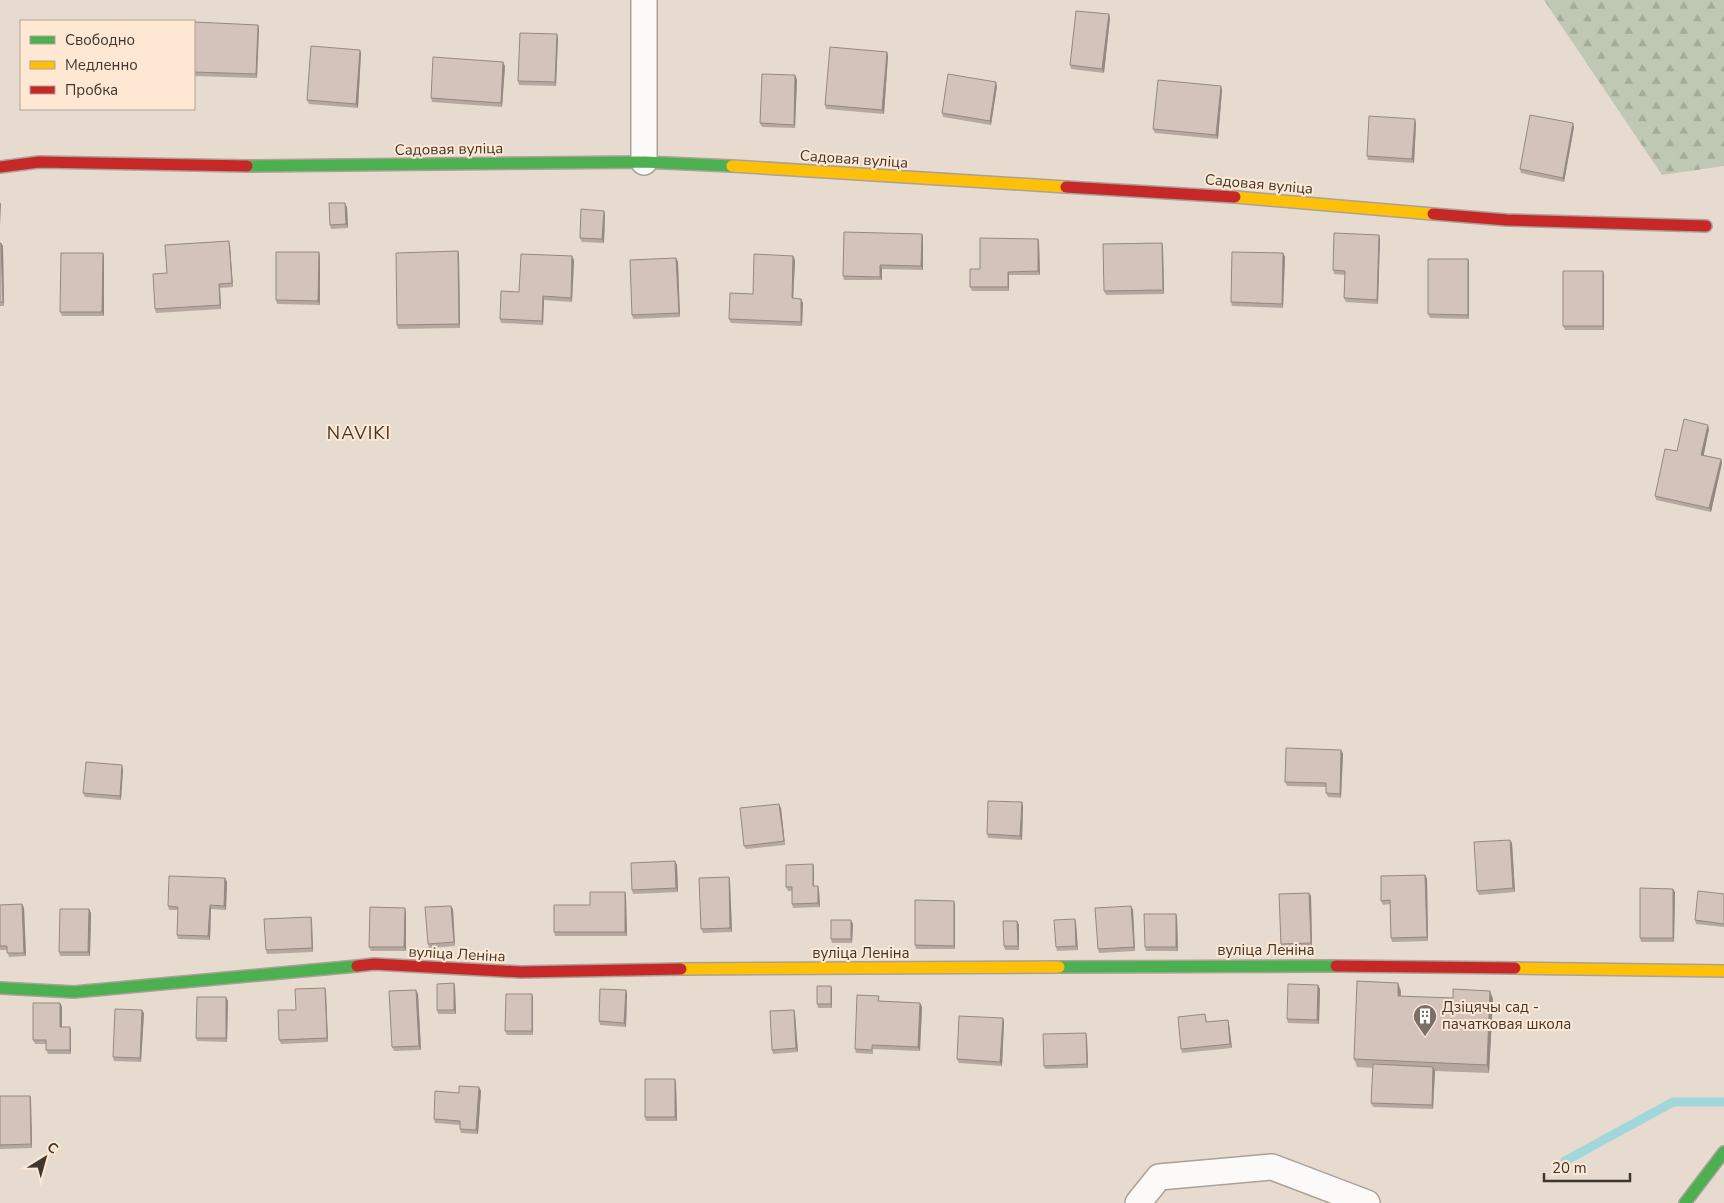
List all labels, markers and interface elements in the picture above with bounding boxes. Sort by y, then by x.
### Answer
legend [20,20,195,110]
text: Свободно [65,30,135,50]
text: Медленно [65,55,138,75]
text: Пробка [65,80,118,100]
street label: Садовая вуліца [395,138,503,160]
street label: Садовая вуліца [799,145,909,173]
street label: Садовая вуліца [1204,169,1314,199]
district label: NAVIKI [327,421,391,445]
street label: вуліца Леніна [1217,940,1315,960]
street label: вуліца Леніна [408,941,506,967]
street label: вуліца Леніна [812,943,910,963]
place label: Дзіцячы сад - пачатковая школа [1442,997,1571,1034]
building icon: Дзіцячы сад - пачатковая школа [1412,1003,1438,1037]
north arrow [20,1133,70,1183]
text: С [43,1138,62,1159]
scale bar [1544,1150,1630,1182]
text: 20 m [1552,1158,1587,1178]

